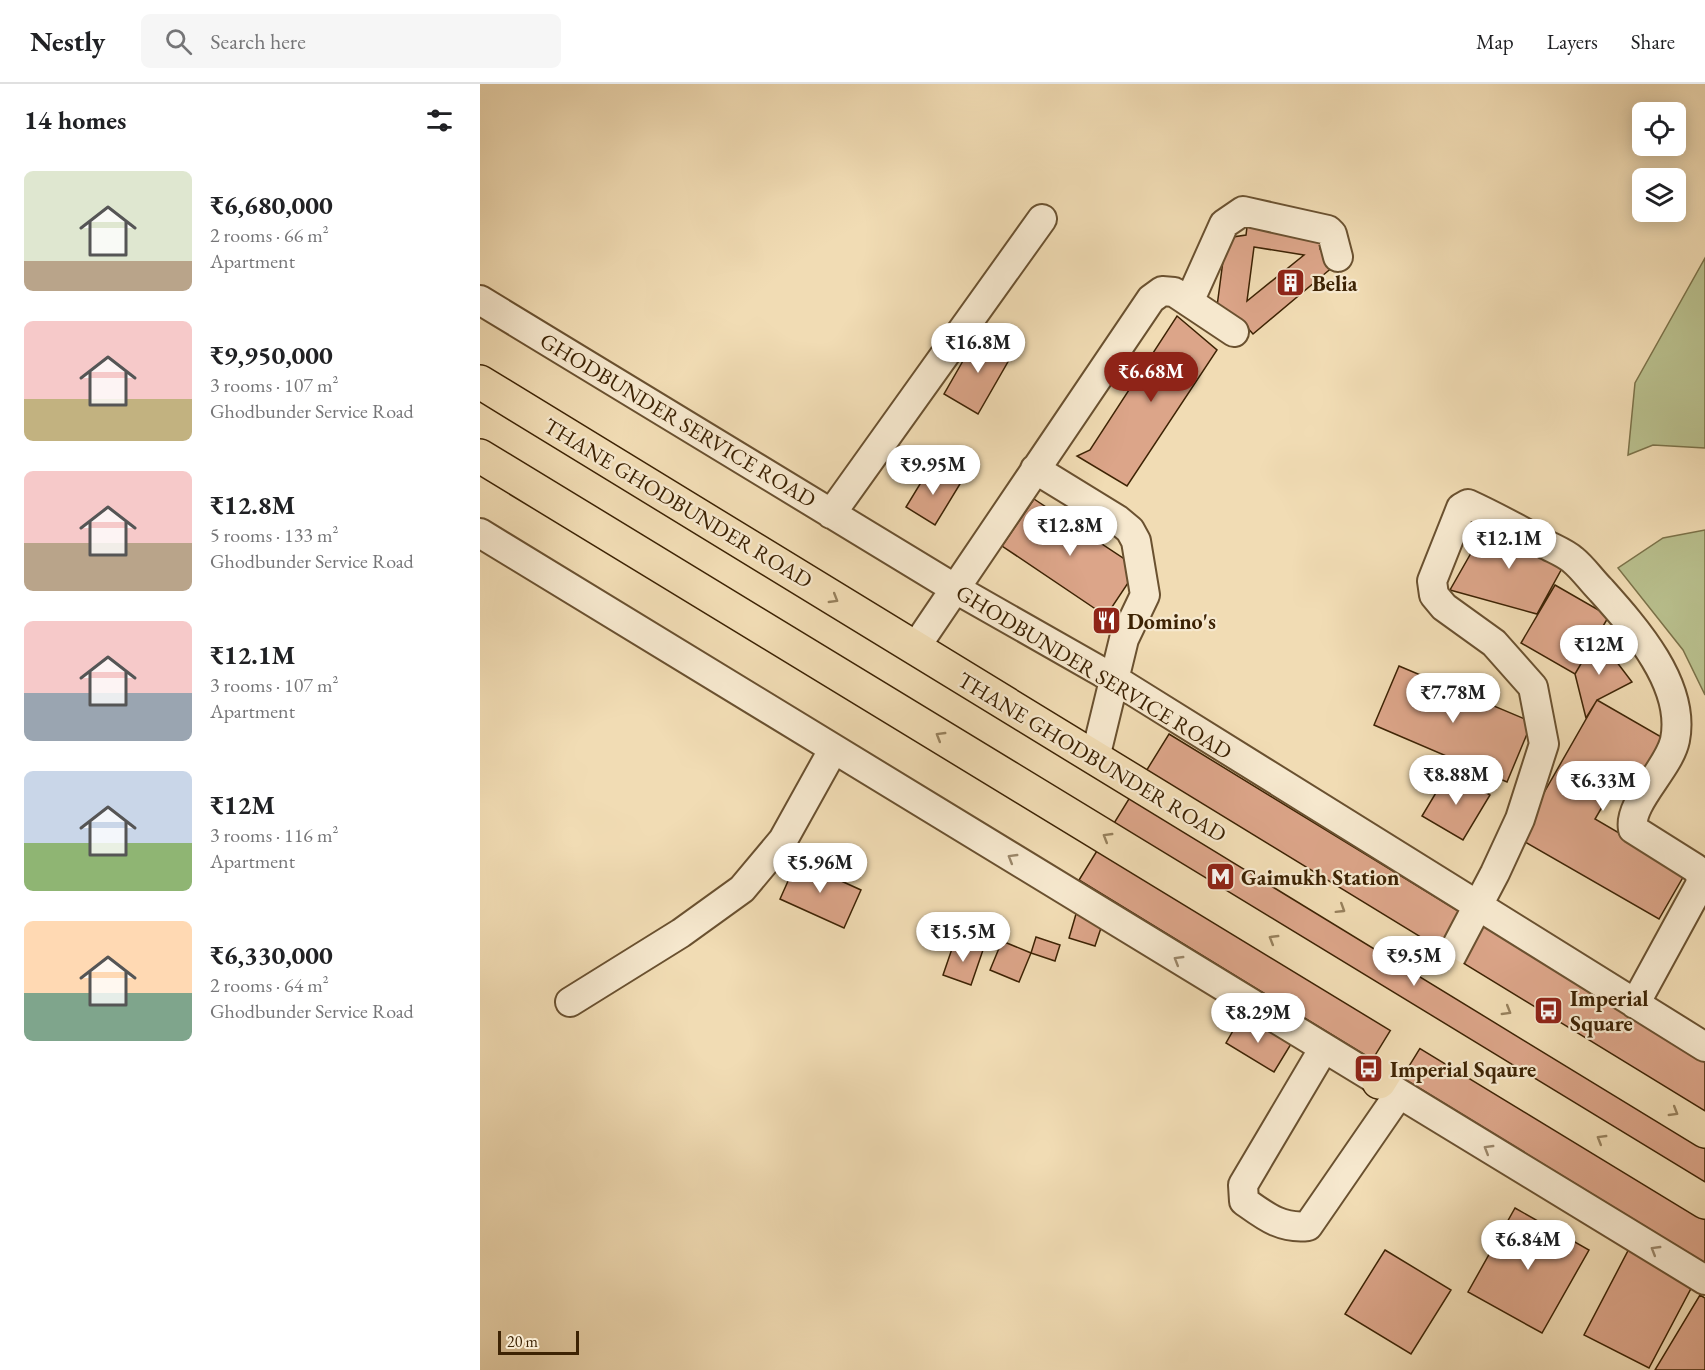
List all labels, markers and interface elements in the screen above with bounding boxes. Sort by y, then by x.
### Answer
search box [141,14,561,68]
text: Nestly [30,23,105,59]
icon: search [162,25,195,58]
text: Search here [210,27,306,56]
text: Map [1476,28,1514,55]
text: Layers [1547,28,1598,55]
text: Share [1631,28,1675,55]
map controls [1632,102,1686,222]
button: locate [1632,102,1686,156]
text: 14 homes [24,103,126,137]
icon: filters [423,104,456,137]
button: layers [1632,168,1686,222]
text: ₹6,680,000 [210,188,333,222]
icon: home [72,195,144,267]
text: 2 rooms · 66 m² [210,222,329,248]
text: Apartment [210,248,295,274]
building icon: Belia [1275,267,1307,299]
place label: Belia [1312,269,1358,298]
pin: ₹16.8M [929,323,1027,374]
street label: GHODBUNDER SERVICE ROAD [535,326,821,514]
text: ₹16.8M [945,329,1011,355]
text: ₹9,950,000 [210,338,333,372]
icon: home [72,345,144,417]
pin: ₹6.68M [1102,352,1200,403]
text: ₹6.68M [1118,358,1184,384]
text: 3 rooms · 107 m² [210,372,338,398]
text: Ghodbunder Service Road [210,398,414,424]
street label: THANE GHODBUNDER ROAD [538,411,818,595]
pin: ₹9.95M [884,445,982,496]
text: ₹9.95M [900,451,966,477]
text: ₹12.8M [210,488,295,522]
icon: home [72,495,144,567]
pin: ₹12.8M [1021,506,1119,557]
text: ₹12.8M [1037,512,1103,538]
pin: ₹12.1M [1460,519,1558,570]
text: 5 rooms · 133 m² [210,522,338,548]
text: ₹12.1M [1476,525,1542,551]
text: Ghodbunder Service Road [210,548,414,574]
street label: GHODBUNDER SERVICE ROAD [951,578,1237,766]
one-way arrow [828,591,838,603]
restaurant icon: Domino's [1090,605,1122,637]
place label: Domino's [1127,607,1216,636]
pin: ₹12M [1563,625,1635,676]
text: ₹12M [1574,631,1624,657]
text: ₹12.1M [210,638,295,672]
icon: home [72,645,144,717]
street label: THANE GHODBUNDER ROAD [952,665,1232,849]
text: 3 rooms · 107 m² [210,672,338,698]
pin: ₹7.78M [1404,673,1502,724]
text: ₹7.78M [1420,679,1486,705]
text: Apartment [210,698,295,724]
one-way arrow [936,731,946,743]
pin: ₹8.88M [1407,755,1505,806]
text: ₹8.88M [1423,761,1489,787]
pin: ₹6.33M [1554,761,1652,812]
text: ₹6.33M [1570,767,1636,793]
text: ₹12M [210,788,275,822]
icon: home [72,795,144,867]
text: 3 rooms · 116 m² [210,822,338,848]
one-way arrow [1103,833,1113,845]
pin: ₹5.96M [771,843,869,894]
text: Apartment [210,848,295,874]
text: ₹5.96M [787,849,853,875]
one-way arrow [1008,854,1018,866]
metro station icon: Gaimukh Station [1204,861,1236,893]
place label: Gaimukh Station [1241,863,1400,892]
one-way arrow [1335,902,1345,914]
pin: ₹15.5M [914,912,1012,963]
text: ₹15.5M [930,918,996,944]
one-way arrow [1269,934,1279,946]
pin: ₹9.5M [1372,936,1456,987]
text: ₹6,330,000 [210,938,333,972]
text: ₹9.5M [1387,942,1442,968]
icon: home [72,945,144,1017]
one-way arrow [1174,955,1184,967]
text: 2 rooms · 64 m² [210,972,329,998]
place label: Imperial Square [1570,984,1649,1038]
pin: ₹8.29M [1209,993,1307,1044]
bus stop icon: Imperial Square [1533,995,1565,1027]
text: Ghodbunder Service Road [210,998,414,1024]
text: ₹8.29M [1225,999,1291,1025]
one-way arrow [1501,1003,1511,1015]
bus stop icon: Imperial Sqaure [1353,1053,1385,1085]
place label: Imperial Sqaure [1390,1055,1536,1084]
one-way arrow [1668,1104,1678,1116]
one-way arrow [1597,1134,1607,1146]
one-way arrow [1484,1145,1495,1156]
pin: ₹6.84M [1479,1220,1577,1271]
text: ₹6.84M [1495,1226,1561,1252]
one-way arrow [1651,1245,1661,1257]
scale bar [498,1328,579,1356]
text: 20 m [507,1331,538,1352]

